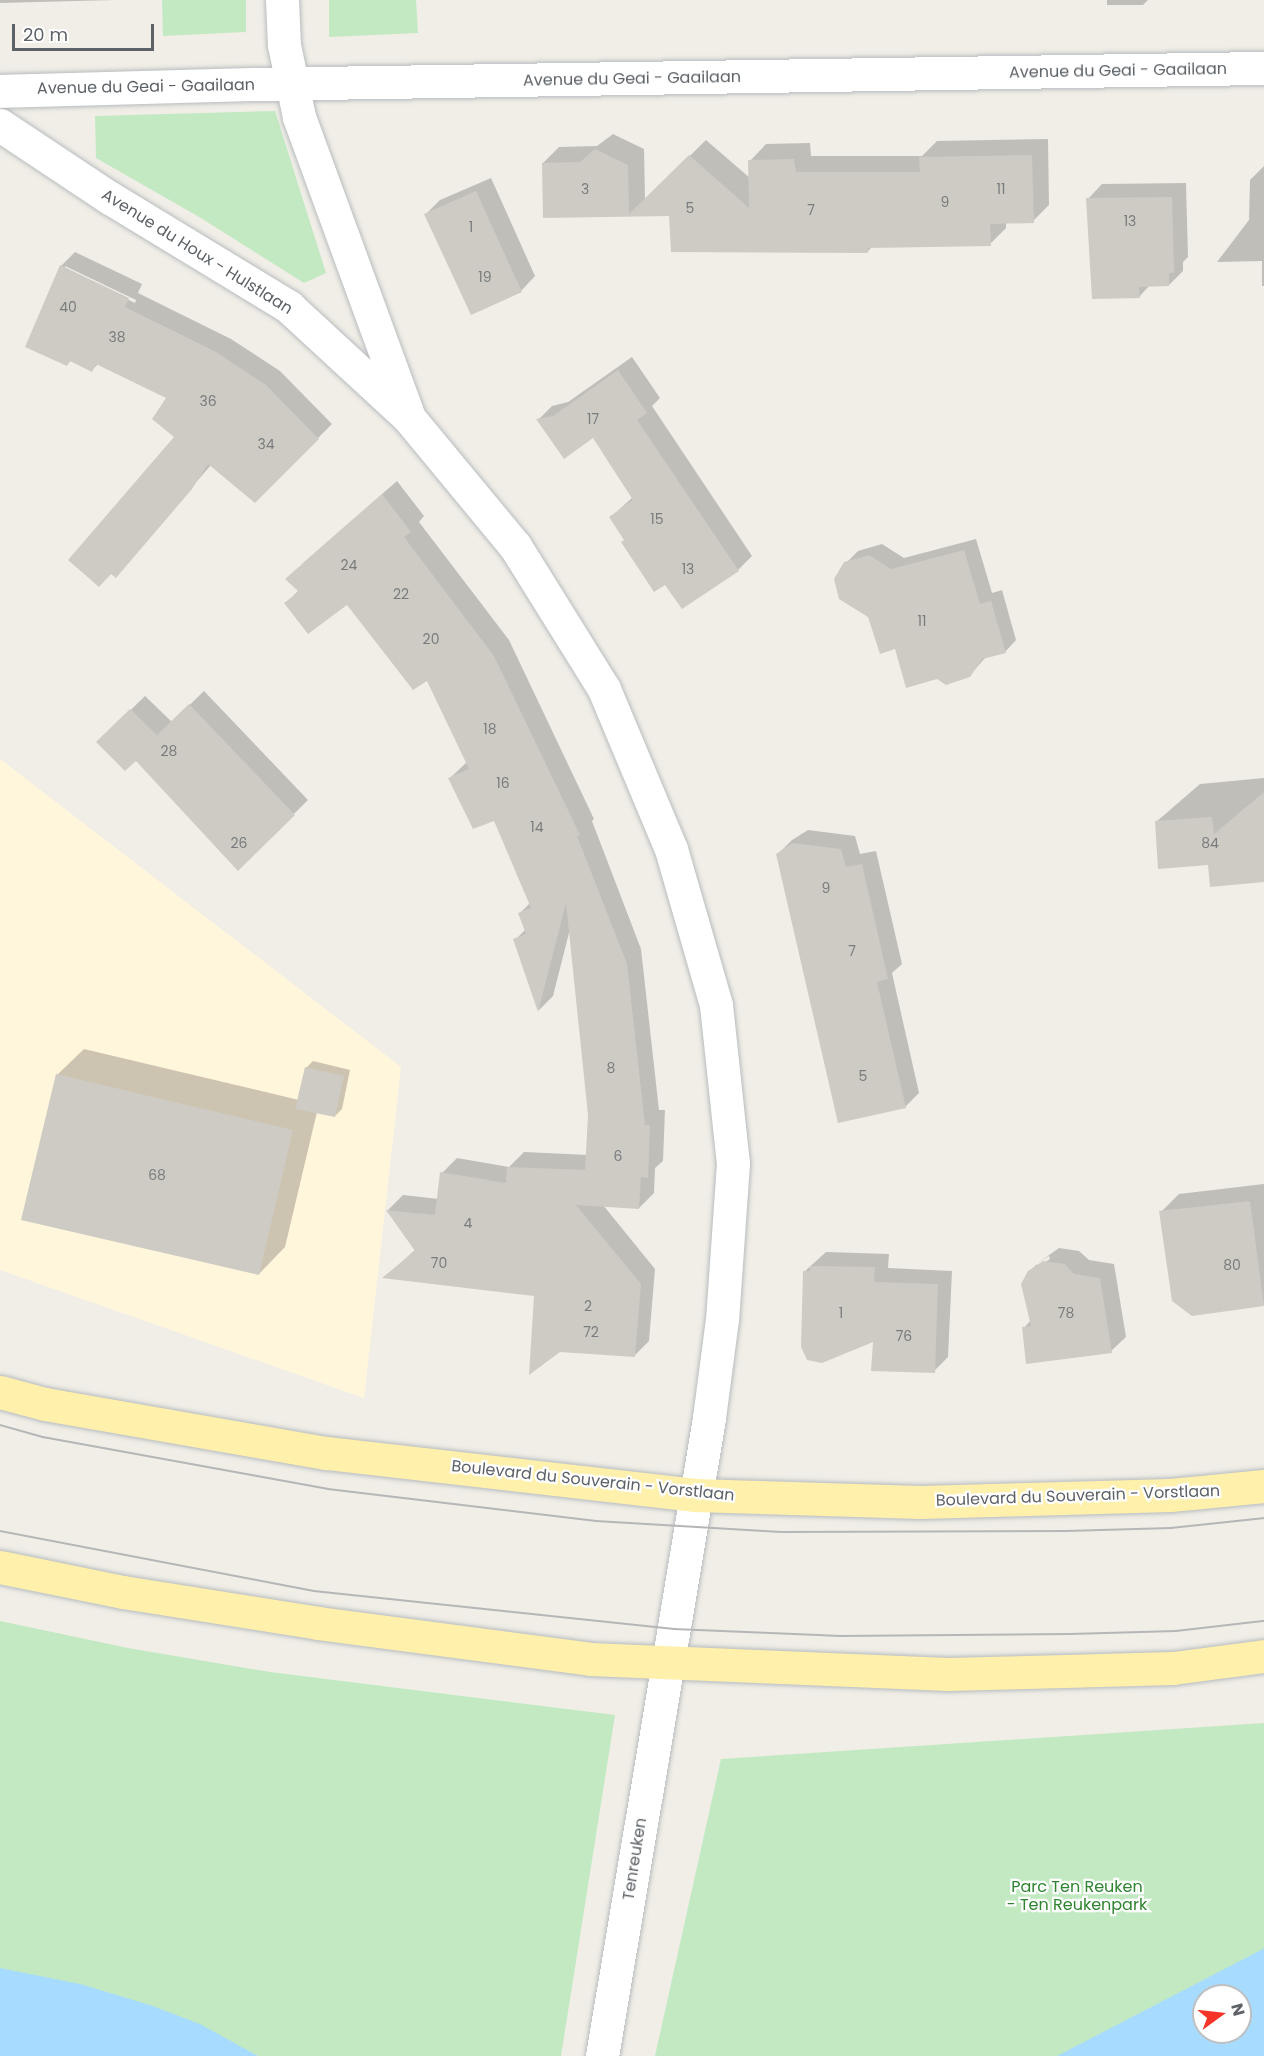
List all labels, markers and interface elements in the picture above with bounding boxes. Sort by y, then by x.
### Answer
scale bar [15,12,158,50]
text: 20 m [23,22,68,47]
street label: Avenue du Geai - Gaailaan [1009,59,1227,83]
street label: Avenue du Geai - Gaailaan [523,67,741,91]
street label: Avenue du Geai - Gaailaan [37,75,255,99]
house number: 3 [581,181,589,197]
house number: 11 [997,181,1005,197]
street label: Avenue du Houx - Hulstlaan [98,185,296,319]
house number: 9 [941,194,949,210]
house number: 5 [686,200,694,216]
house number: 7 [807,202,815,218]
house number: 13 [1124,213,1136,229]
house number: 1 [469,219,473,235]
house number: 19 [478,269,492,285]
house number: 40 [59,299,77,315]
house number: 38 [108,329,126,345]
house number: 36 [199,393,217,409]
house number: 17 [587,411,599,427]
house number: 34 [257,436,275,452]
house number: 15 [650,511,664,527]
house number: 24 [341,557,357,573]
house number: 13 [682,561,694,577]
house number: 22 [393,586,409,602]
house number: 11 [918,613,926,629]
house number: 20 [423,631,439,647]
house number: 18 [483,721,497,737]
house number: 28 [161,743,177,759]
house number: 16 [496,775,510,791]
house number: 14 [530,819,544,835]
house number: 26 [231,835,247,851]
house number: 84 [1201,835,1219,851]
house number: 9 [822,880,830,896]
house number: 7 [848,943,856,959]
house number: 8 [607,1060,615,1076]
house number: 5 [859,1068,867,1084]
house number: 6 [614,1148,622,1164]
house number: 68 [148,1167,166,1183]
house number: 4 [464,1215,472,1231]
house number: 70 [431,1255,447,1271]
house number: 80 [1223,1257,1241,1273]
house number: 2 [584,1298,592,1314]
house number: 1 [839,1305,843,1321]
house number: 78 [1058,1305,1074,1321]
house number: 72 [583,1324,599,1340]
house number: 76 [896,1328,912,1344]
street label: Boulevard du Souverain - Vorstlaan [451,1457,735,1505]
street label: Boulevard du Souverain - Vorstlaan [936,1481,1220,1511]
street label: Tenreuken [619,1816,651,1902]
park label: Parc Ten Reuken - Ten Reukenpark [1007,1877,1147,1915]
north arrow [1192,1984,1252,2044]
text: N [1225,2001,1251,2019]

